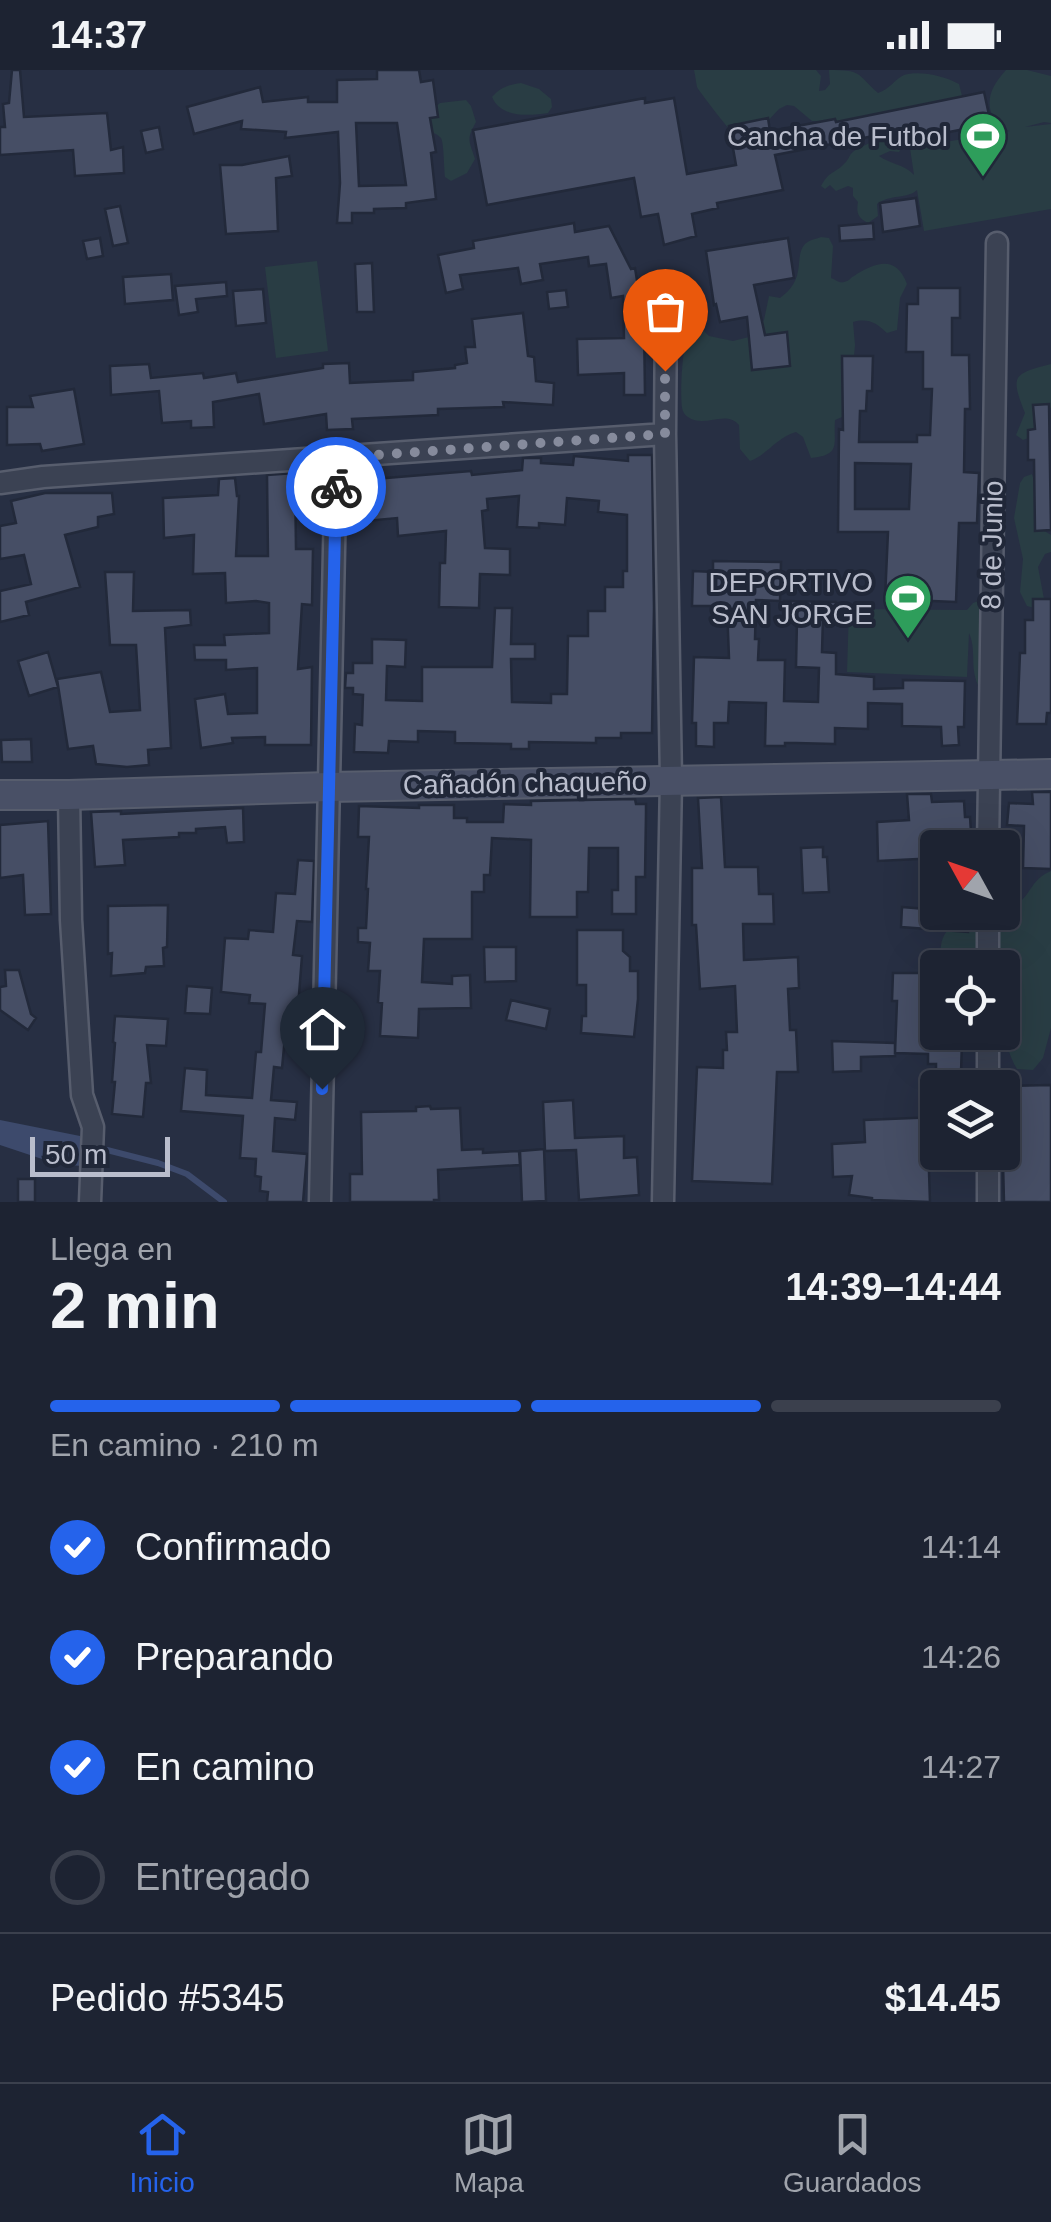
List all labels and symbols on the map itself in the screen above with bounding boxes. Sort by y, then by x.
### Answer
sports icon: Cancha de Futbol [957,110,1009,178]
place label: Cancha de Futbol [727,121,948,152]
pin [623,269,708,372]
courier [286,437,386,537]
street label: 8 de Junio [975,480,1009,610]
place label: DEPORTIVO SAN JORGE [709,567,873,630]
sports icon: DEPORTIVO SAN JORGE [882,572,934,640]
street label: Cañadón chaqueño [403,765,647,801]
north arrow [920,830,1020,930]
pin [280,987,365,1090]
scale bar [30,1132,170,1176]

